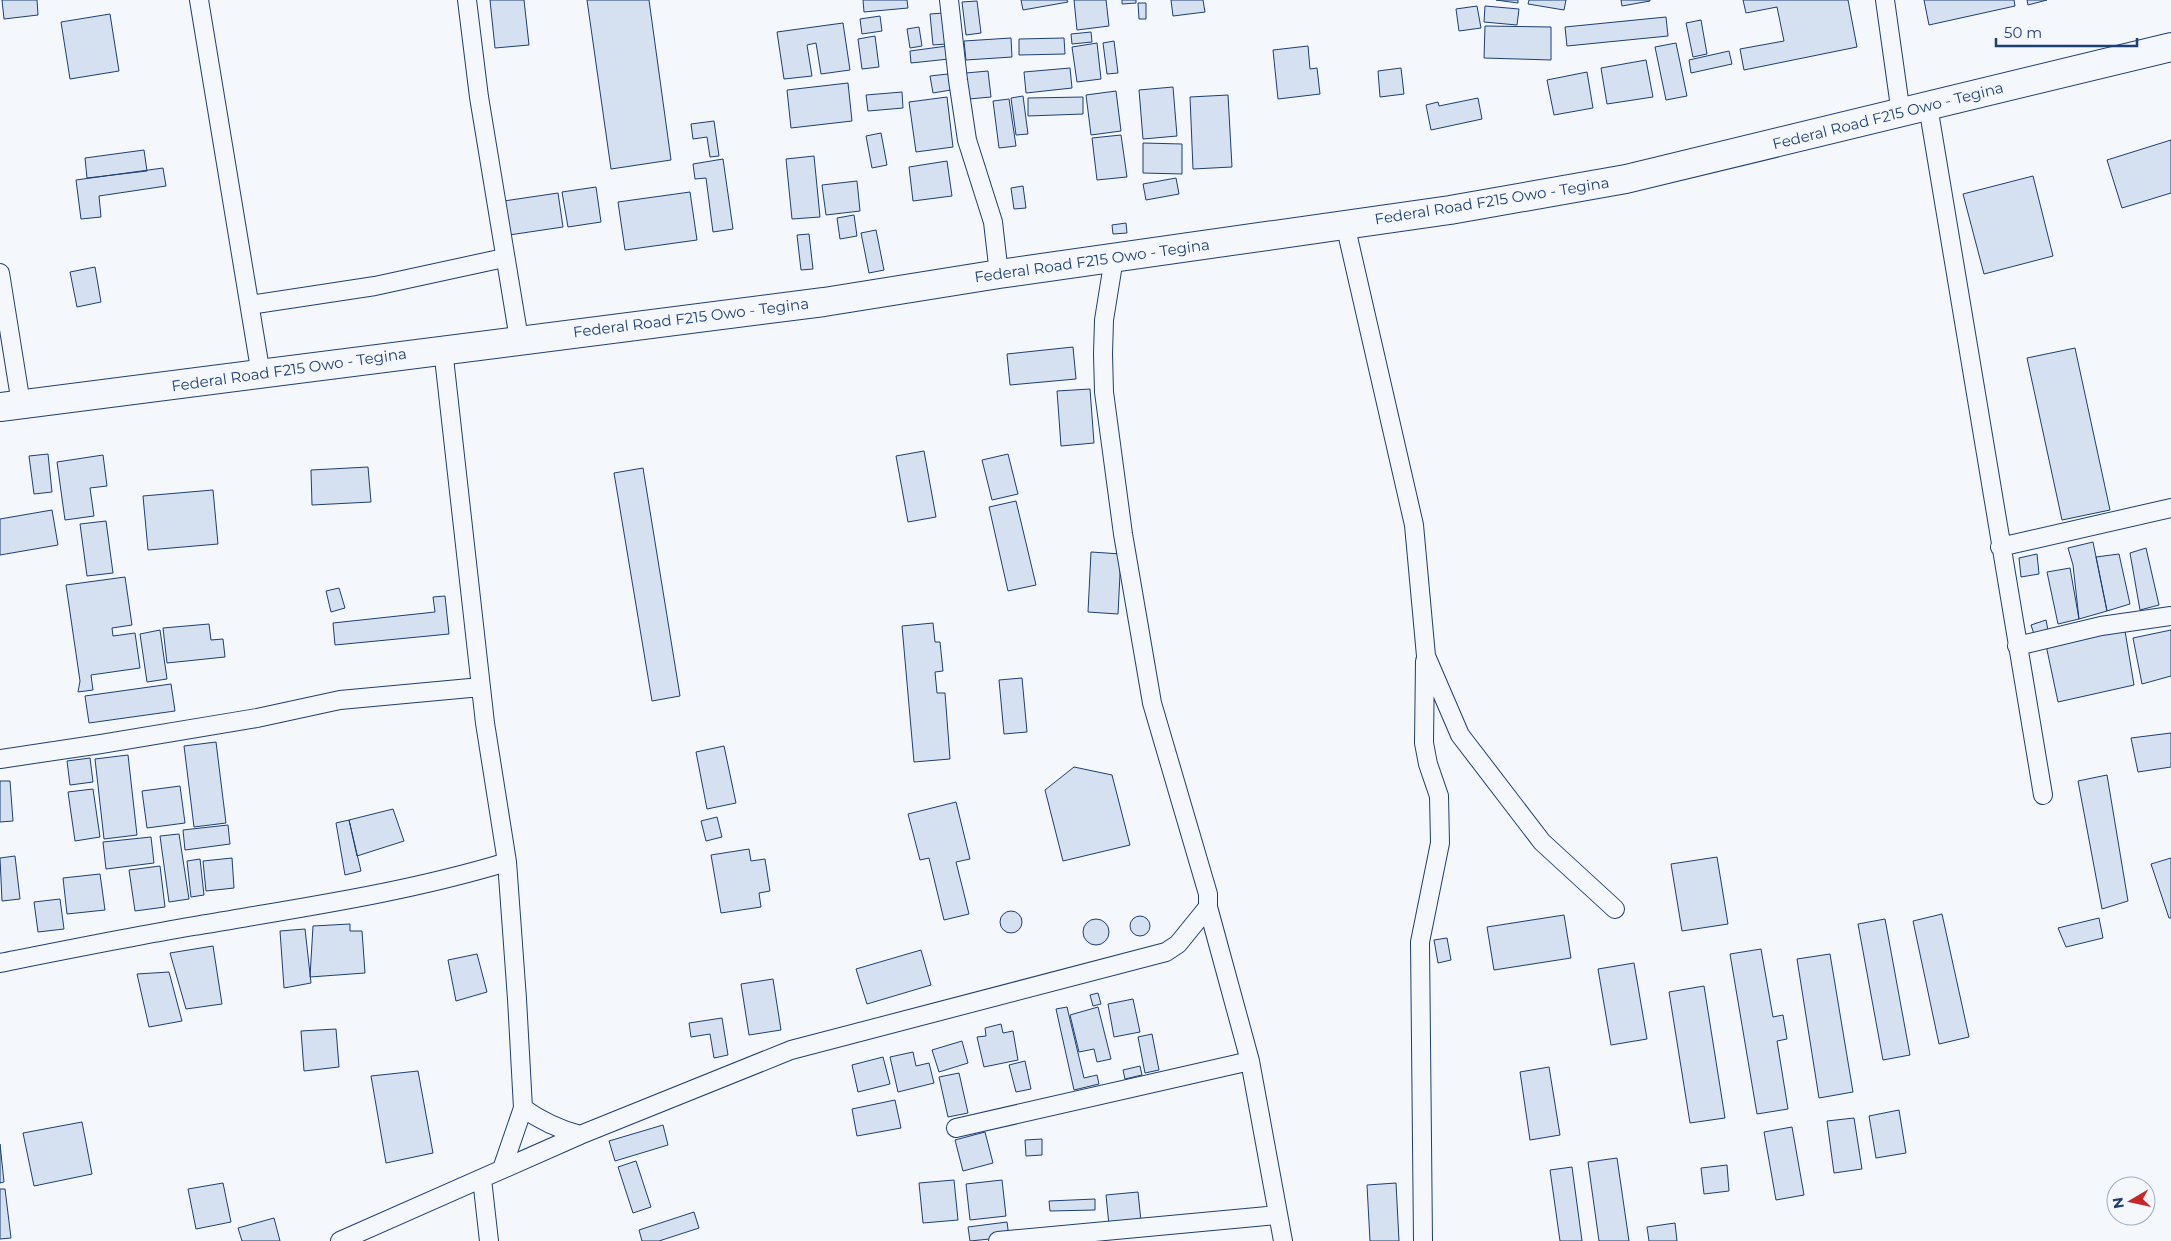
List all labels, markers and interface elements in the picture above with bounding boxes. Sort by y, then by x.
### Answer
scale bar [1996,15,2137,47]
text: 50 m [2004,23,2042,42]
street label: Federal Road F215 Owo - Tegina [1770,78,2005,153]
street label: Federal Road F215 Owo - Tegina [1373,173,1611,228]
street label: Federal Road F215 Owo - Tegina [973,235,1211,286]
street label: Federal Road F215 Owo - Tegina [572,294,810,341]
street label: Federal Road F215 Owo - Tegina [170,344,408,395]
north arrow [2106,1176,2156,1226]
text: N [2108,1196,2128,1210]

